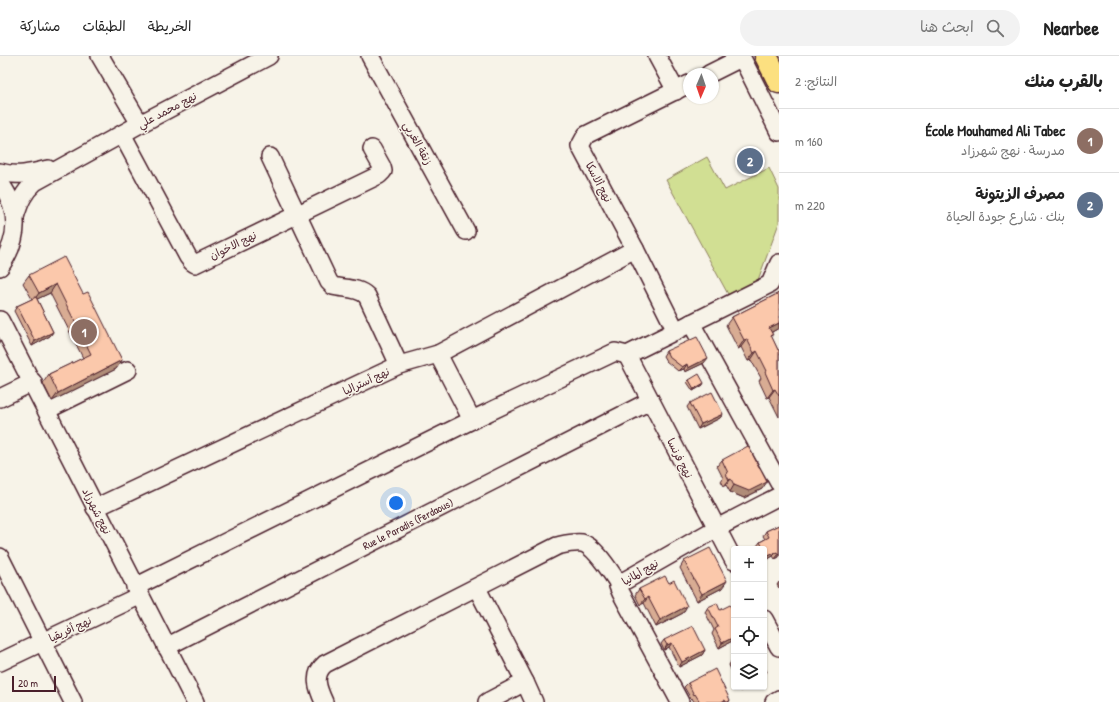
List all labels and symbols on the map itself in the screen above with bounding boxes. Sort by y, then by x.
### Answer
north arrow [683,68,719,104]
street label: نهج محمد علي [135,89,201,135]
street label: زنقة الغربي [397,119,436,169]
pin: 2 [737,146,763,176]
street label: نهج ألاسكا [582,159,615,205]
street label: نهج الاخوان [207,228,259,263]
pin: 1 [71,317,97,347]
street label: نهج أستراليا [340,364,392,399]
street label: نهج فرنسا [663,436,696,481]
street label: نهج شهرزاد [79,486,115,537]
your location [386,493,406,513]
street label: Rue le Paradis (Ferdaous) [360,495,456,553]
street label: نهج ألمانيا [619,556,661,589]
street label: نهج أفريقيا [46,613,94,646]
scale bar [12,674,56,693]

